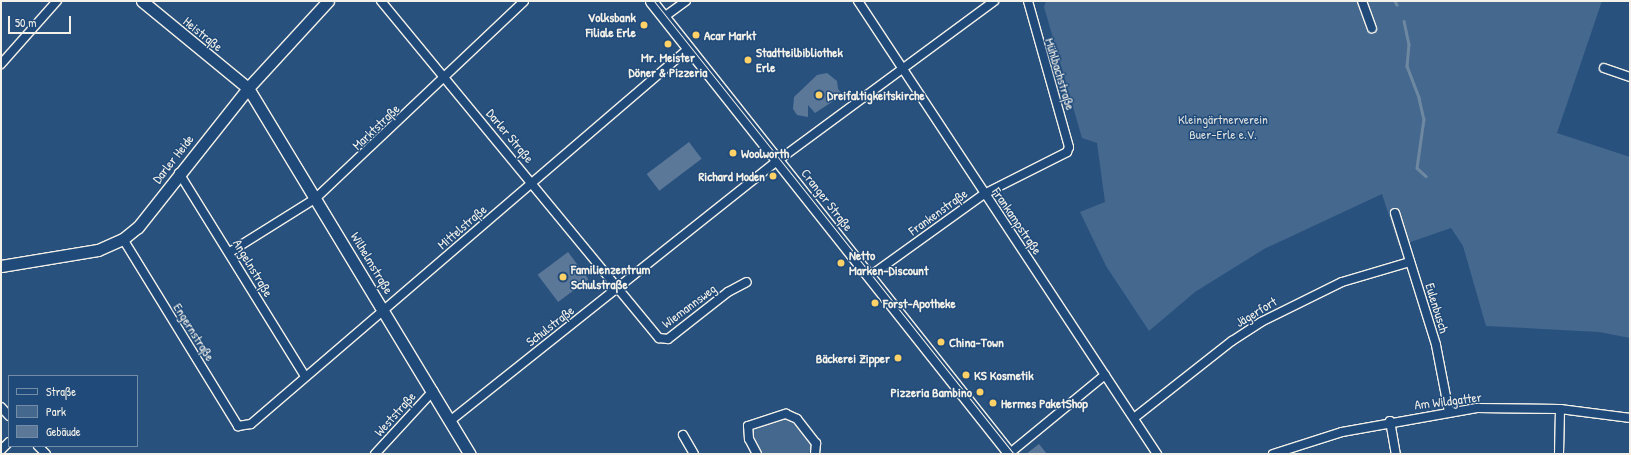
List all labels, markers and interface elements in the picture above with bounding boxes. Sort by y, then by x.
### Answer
scale bar [10,8,73,34]
place label: Volksbank Filiale Erle [586,10,636,41]
text: 50 m [15,14,36,31]
street label: Heistraße [180,14,226,54]
marker: Volksbank Filiale Erle [639,20,649,30]
place label: Acar Markt [704,27,756,43]
marker: Acar Markt [691,30,701,40]
street label: Mühlbachstraße [1042,36,1078,112]
marker: Mr. Meister Döner & Pizzeria [663,39,673,49]
place label: Stadtteilbibliothek Erle [756,45,843,76]
place label: Mr. Meister Döner & Pizzeria [629,50,707,81]
marker: Stadtteilbibliothek Erle [743,55,753,65]
place label: Dreifaltigkeitskirche [827,87,925,103]
marker: Dreifaltigkeitskirche [814,90,824,100]
street label: Marktstraße [349,101,403,153]
street label: Darler Straße [483,106,537,166]
park label: Kleingärtnerverein Buer-Erle e.V. [1178,112,1268,143]
street label: Darler Heide [149,132,197,186]
place label: Woolworth [741,145,789,161]
marker: Woolworth [728,148,738,158]
street label: Cranger Straße [798,166,856,234]
place label: Richard Moden [698,168,765,184]
marker: Richard Moden [768,171,778,181]
street label: Frankenstraße [906,185,970,239]
street label: Frankampstraße [989,185,1045,257]
street label: Mittelstraße [434,201,490,253]
street label: Wilhelmstraße [348,229,396,297]
street label: Angelnstraße [230,236,276,300]
place label: Netto Marken-Discount [849,248,928,279]
marker: Netto Marken-Discount [836,258,846,268]
place label: Familienzentrum Schulstraße [571,262,650,293]
marker: Familienzentrum Schulstraße [558,272,568,282]
street label: Wiemannsweg [659,281,719,331]
street label: Eulenbusch [1422,281,1452,335]
street label: Jägerfort [1233,294,1279,330]
place label: Forst-Apotheke [883,295,956,311]
marker: Forst-Apotheke [870,298,880,308]
street label: Engernstraße [170,300,218,364]
street label: Schulstraße [523,302,577,350]
place label: China-Town [949,334,1004,350]
marker: China-Town [936,337,946,347]
place label: Bäckerei Zipper [816,350,890,366]
marker: Bäckerei Zipper [893,353,903,363]
place label: KS Kosmetik [974,367,1034,383]
marker: KS Kosmetik [961,370,971,380]
legend [8,375,138,447]
text: Straße [46,383,76,400]
place label: Pizzeria Bambino [891,384,972,400]
marker: Pizzeria Bambino [975,387,985,397]
street label: Weststraße [371,389,419,439]
street label: Am Wildgatter [1413,389,1483,413]
place label: Hermes PaketShop [1001,395,1088,411]
marker: Hermes PaketShop [988,398,998,408]
text: Park [46,403,66,420]
text: Gebäude [46,423,80,440]

